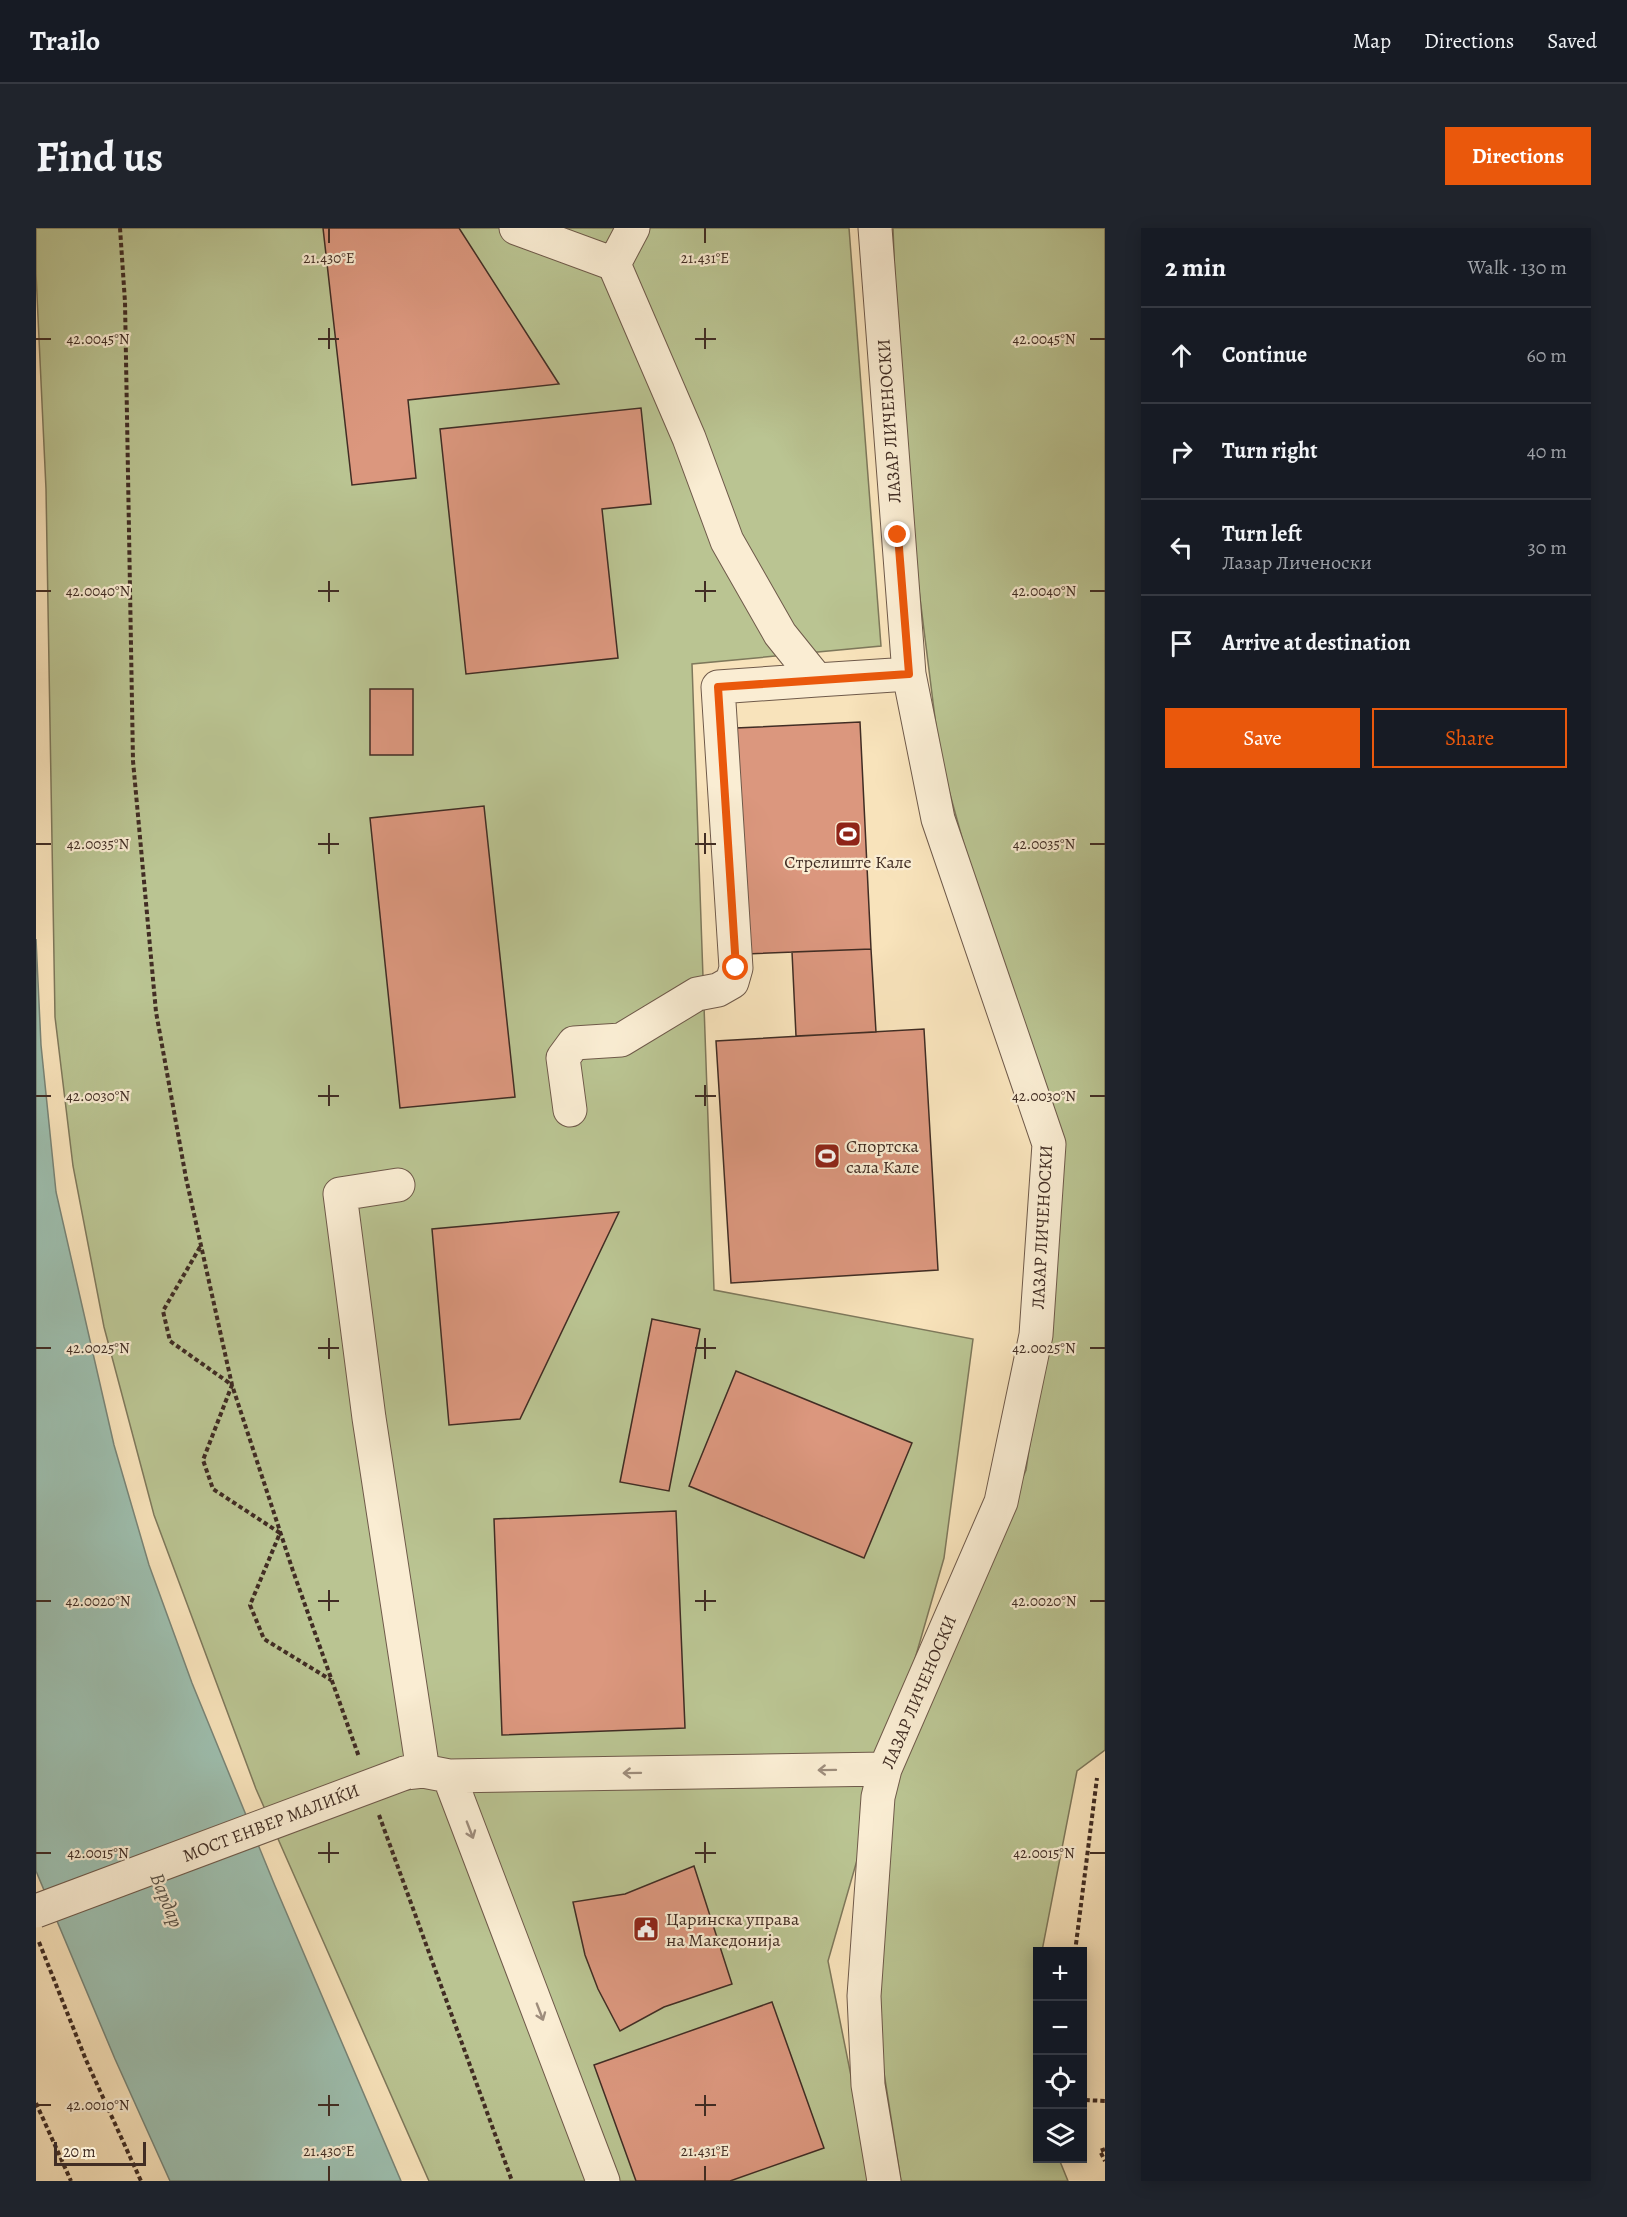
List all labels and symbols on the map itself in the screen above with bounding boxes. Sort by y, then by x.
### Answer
text: 21.430°E [303,248,355,268]
text: 21.431°E [681,248,729,268]
text: 42.0045°N [66,329,130,349]
text: 42.0045°N [1012,329,1076,349]
street label: ЛАЗАР ЛИЧЕНОСКИ [871,338,907,504]
route end [884,521,910,547]
text: 42.0040°N [66,581,131,601]
text: 42.0040°N [1012,581,1077,601]
sports icon: Стрелиште Кале [833,819,863,849]
text: 42.0035°N [67,834,129,854]
text: 42.0035°N [1013,834,1075,854]
place label: Стрелиште Кале [784,850,912,874]
route start [722,954,748,980]
text: 42.0030°N [66,1086,130,1106]
text: 42.0030°N [1012,1086,1076,1106]
place label: Спортска сала Кале [846,1134,919,1179]
sports icon: Спортска сала Кале [812,1141,842,1171]
street label: ЛАЗАР ЛИЧЕНОСКИ [1026,1144,1058,1310]
text: 42.0025°N [66,1338,130,1358]
text: 42.0025°N [1012,1338,1076,1358]
text: 42.0020°N [66,1591,131,1611]
text: 42.0020°N [1012,1591,1077,1611]
street label: ЛАЗАР ЛИЧЕНОСКИ [876,1612,962,1772]
one-way arrow [817,1764,837,1775]
one-way arrow [622,1767,642,1778]
street label: МОСТ ЕНВЕР МАЛИЌИ [179,1778,363,1868]
one-way arrow [465,1820,476,1839]
text: 42.0015°N [67,1843,129,1863]
text: 42.0015°N [1013,1843,1075,1863]
water label: Вардар [143,1869,190,1932]
place label: Царинска управа на Македонија [666,1907,800,1952]
public building icon: Царинска управа на Македонија [631,1914,661,1944]
one-way arrow [535,2002,546,2021]
text: 42.0010°N [67,2095,130,2115]
scale bar [54,2139,146,2166]
text: 21.430°E [303,2141,355,2161]
text: 21.431°E [681,2141,729,2161]

